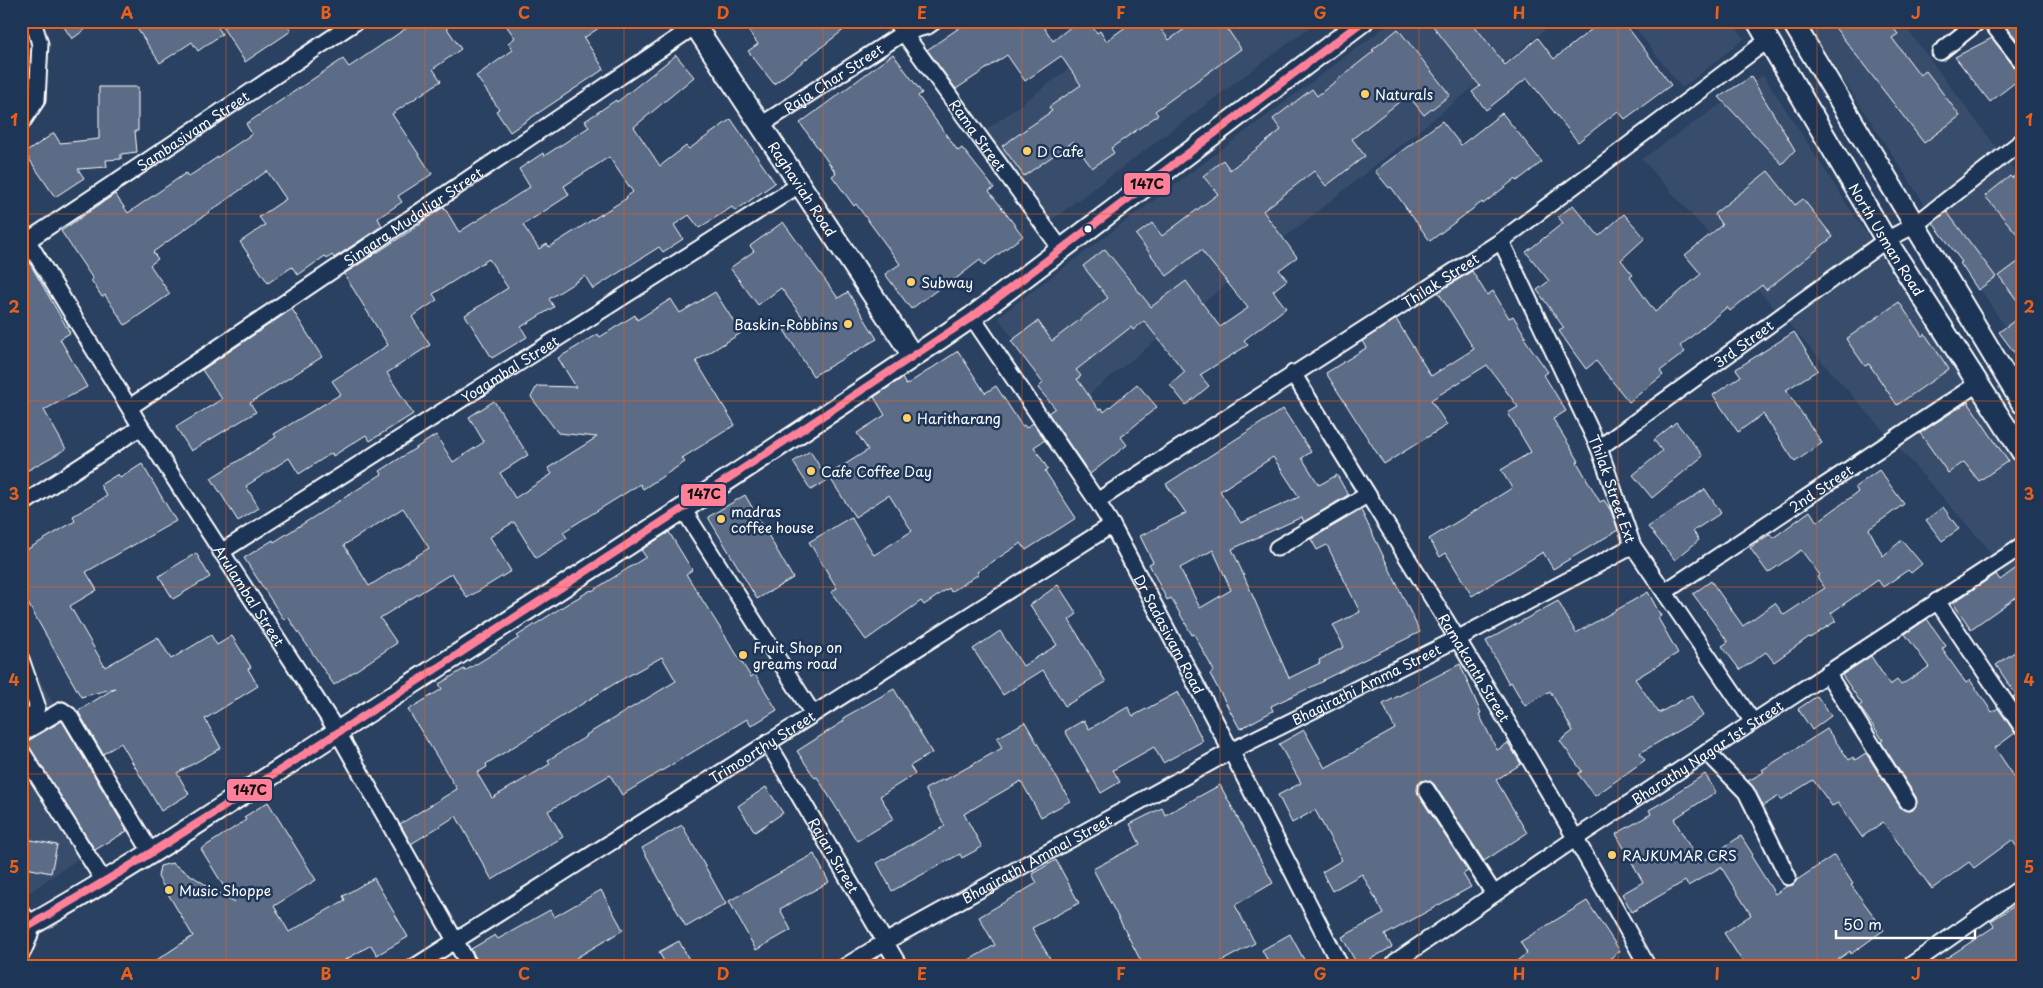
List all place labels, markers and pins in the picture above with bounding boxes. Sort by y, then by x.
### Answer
place label: Naturals [1375,84,1433,105]
marker: Naturals [1359,88,1371,100]
place label: D Cafe [1037,141,1084,162]
marker: D Cafe [1021,145,1033,157]
unlabelled marker [1083,224,1093,234]
place label: Subway [921,272,973,293]
marker: Subway [905,276,917,288]
place label: Baskin-Robbins [734,314,838,335]
marker: Baskin-Robbins [842,318,854,330]
place label: Haritharang [917,408,1001,429]
marker: Haritharang [901,412,913,424]
place label: Cafe Coffee Day [821,461,932,482]
marker: Cafe Coffee Day [805,465,817,477]
place label: madras coffee house [731,501,815,538]
marker: madras coffee house [715,513,727,525]
place label: Fruit Shop on greams road [753,637,842,674]
marker: Fruit Shop on greams road [737,649,749,661]
place label: RAJKUMAR CRS [1622,845,1737,866]
marker: RAJKUMAR CRS [1606,849,1618,861]
place label: Music Shoppe [179,880,271,901]
marker: Music Shoppe [163,884,175,896]

